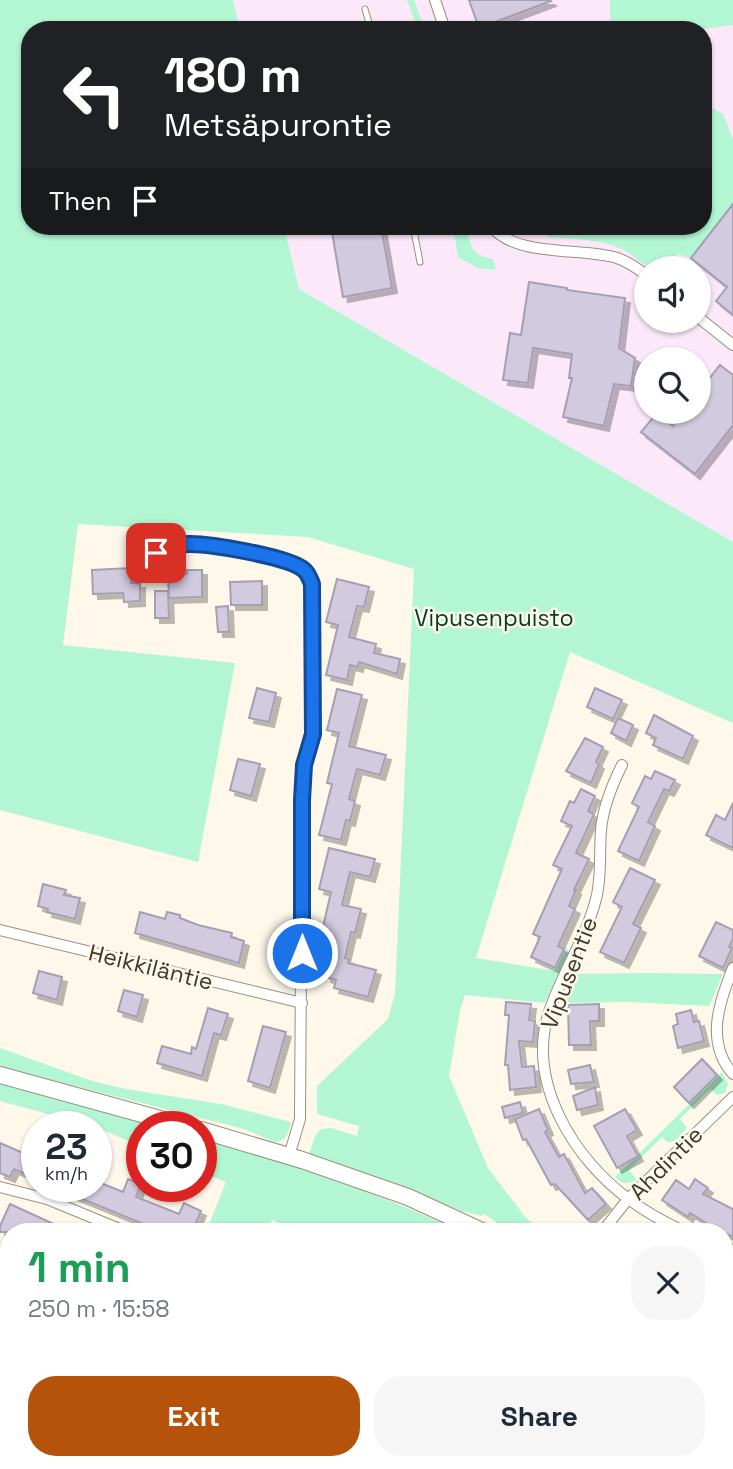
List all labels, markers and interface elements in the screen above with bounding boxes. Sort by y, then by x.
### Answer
text: 180 m [164,44,302,106]
icon: left [49,49,140,140]
text: Metsäpurontie [164,105,392,145]
icon: arrive [126,182,164,220]
text: Then [49,184,112,218]
map controls [634,256,711,424]
button: sound [634,256,711,333]
button: search [634,347,711,424]
pin [126,523,186,583]
icon: arrive [137,534,175,572]
park label: Vipusenpuisto [414,603,574,633]
street label: Vipusentie [534,912,604,1034]
position arrow [265,916,339,990]
street label: Heikkiläntie [86,937,216,997]
speed limit sign: 30 [126,1111,217,1202]
street label: Ahdintie [623,1120,709,1206]
text: 23 [45,1125,88,1169]
text: km/h [45,1162,88,1185]
text: 1 min [28,1241,131,1294]
button: close [631,1246,705,1320]
text: 250 m · 15:58 [28,1294,170,1324]
button: Exit [28,1376,360,1456]
button: Share [374,1376,705,1456]

